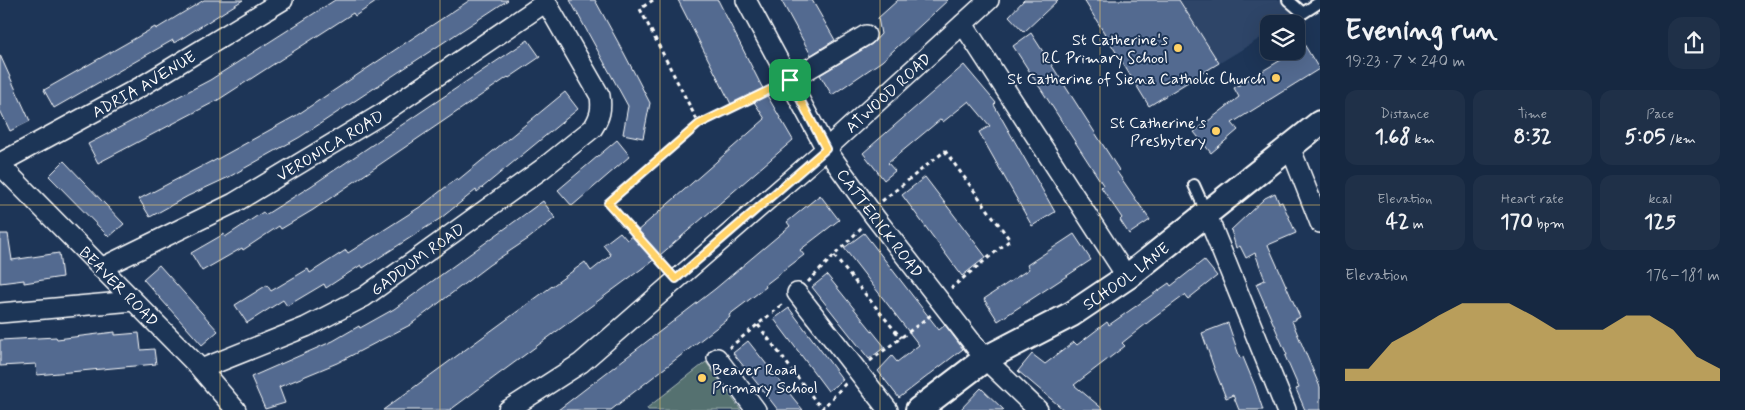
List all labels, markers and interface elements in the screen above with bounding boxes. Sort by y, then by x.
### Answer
text: Evening run [1345,13,1498,50]
map controls [1260,15,1305,60]
button: layers [1260,15,1305,60]
button: share [1668,17,1720,69]
place label: St Catherine's RC Primary School [1042,30,1168,69]
marker: St Catherine's RC Primary School [1172,42,1184,54]
street label: ADRIA AVENUE [89,47,200,123]
street label: ATWOOD ROAD [841,49,936,138]
text: 19:23 · 7 × 240 m [1345,51,1465,72]
pin [769,59,811,101]
icon: arrive [776,66,804,94]
place label: St Catherine of Siena Catholic Church [1007,69,1266,90]
marker: St Catherine of Siena Catholic Church [1270,72,1282,84]
text: Distance [1380,105,1429,123]
text: Time [1518,105,1547,123]
text: Pace [1646,105,1674,123]
street label: VERONICA ROAD [273,106,388,187]
place label: St Catherine's Presbytery [1110,113,1206,152]
text: 1.68 [1375,123,1411,151]
text: 8:32 [1513,123,1552,151]
text: 5:05 [1624,123,1666,151]
marker: St Catherine's Presbytery [1210,125,1222,137]
text: km [1411,130,1435,148]
text: /km [1666,130,1696,148]
street label: CATTERICK ROAD [831,165,927,283]
text: Elevation [1377,190,1432,208]
text: Heart rate [1501,190,1564,208]
text: kcal [1648,190,1672,208]
text: 42 [1386,208,1409,236]
text: 170 [1500,208,1533,236]
text: 125 [1644,208,1676,236]
text: m [1409,215,1424,233]
text: bpm [1533,215,1565,233]
street label: GADDUM ROAD [367,219,470,301]
street label: SCHOOL LANE [1079,238,1174,316]
street label: BEAVER ROAD [74,242,163,332]
text: Elevation [1345,265,1408,286]
text: 176–181 m [1646,265,1720,286]
place label: Beaver Road Primary School [712,360,818,399]
marker: Beaver Road Primary School [696,372,708,384]

